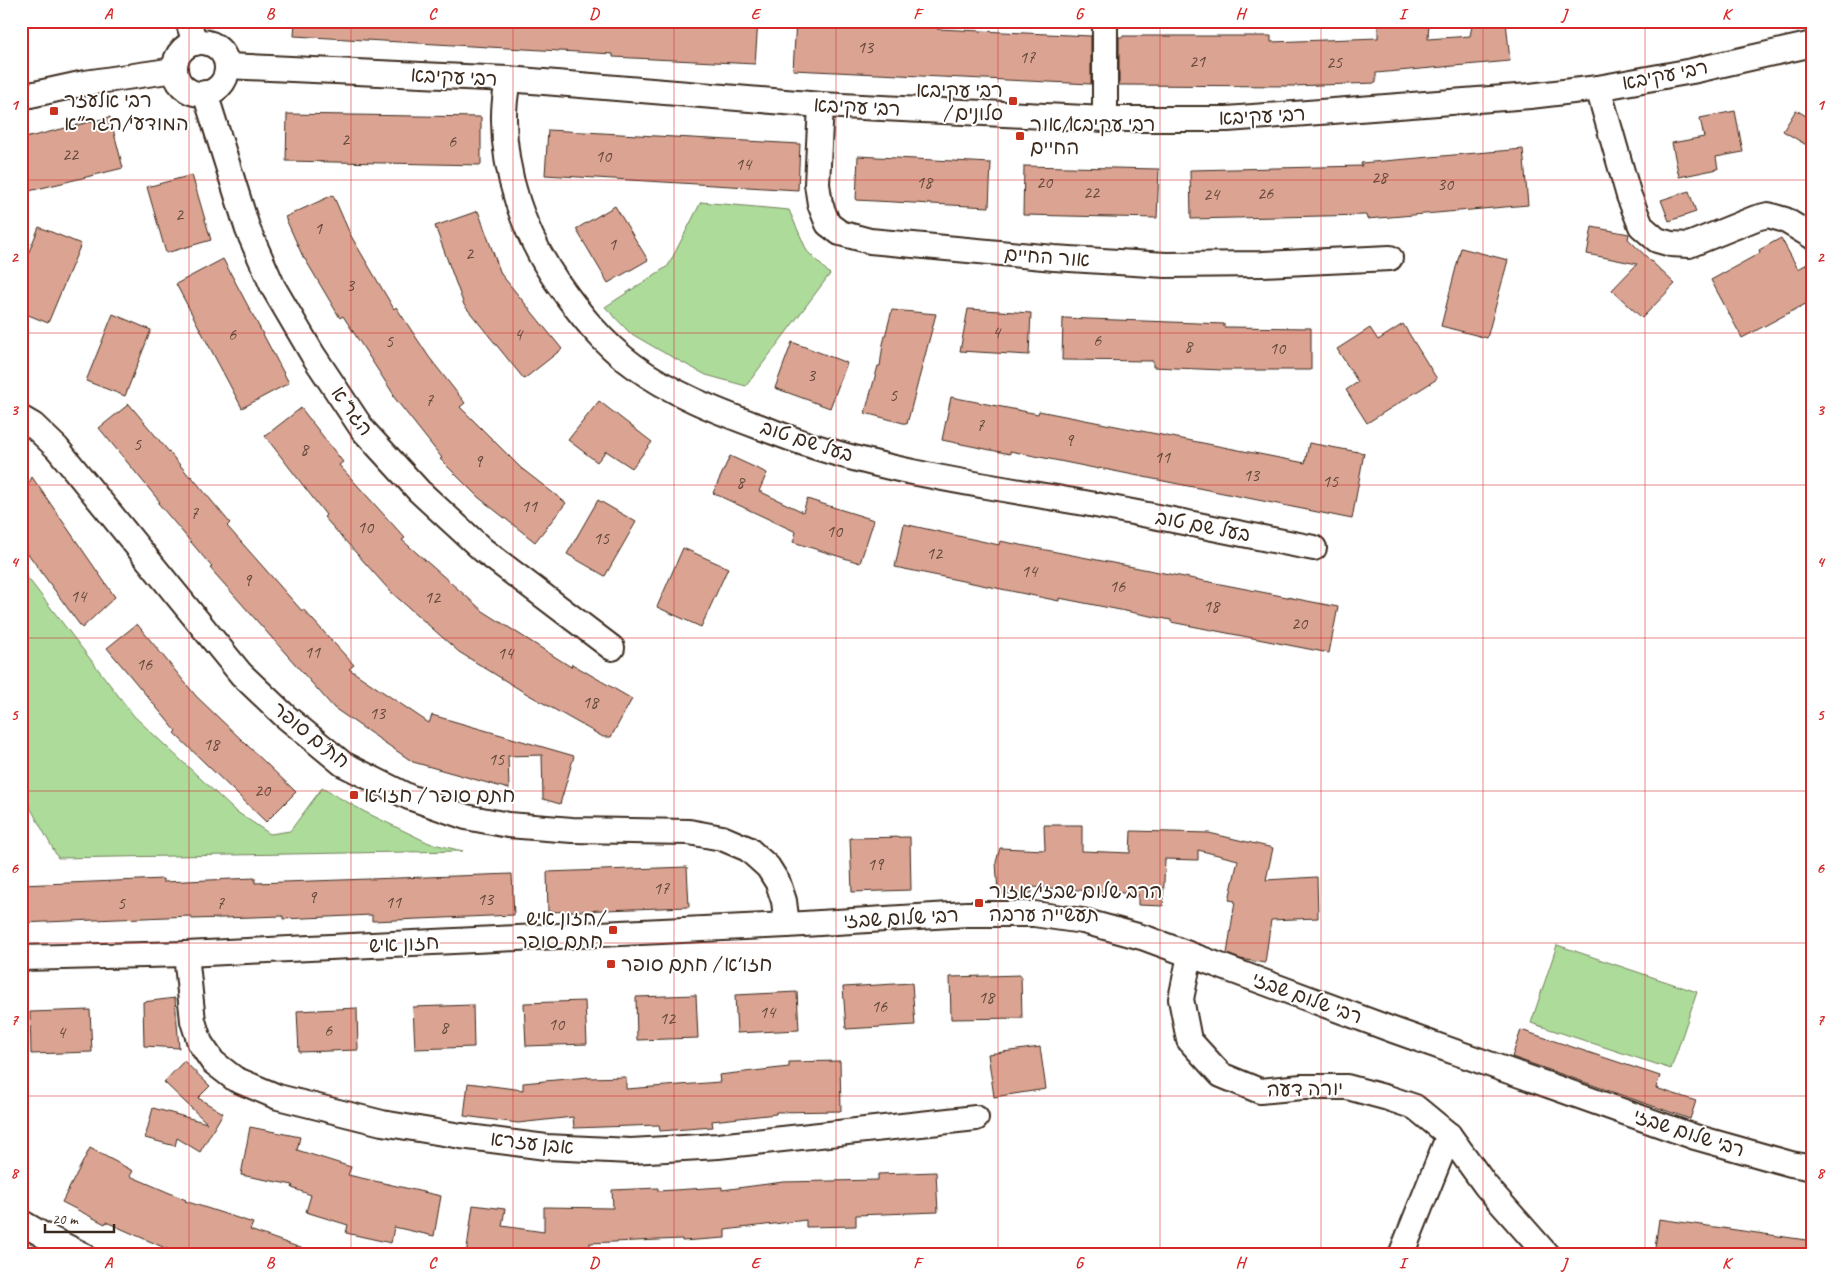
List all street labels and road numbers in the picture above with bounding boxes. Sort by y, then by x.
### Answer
street label: רבי עקיבא [1620,54,1710,96]
street label: רבי עקיבא [410,62,498,92]
street label: רבי עקיבא [813,92,901,122]
street label: רבי עקיבא [1218,101,1306,131]
street label: אור החיים [1003,242,1091,272]
street label: הגר"א [326,381,378,441]
street label: בעל שם טוב [758,414,856,468]
street label: בעל שם טוב [1154,505,1252,547]
street label: חת"ם סופר [267,696,355,774]
street label: רבי שלום שבזי [843,902,959,934]
street label: חזון איש [368,930,440,958]
street label: רבי שלום שבזי [1248,966,1366,1030]
street label: יורה דעה [1267,1076,1343,1102]
street label: רבי שלום שבזי [1630,1103,1748,1163]
street label: אבן עזרא [489,1126,575,1160]

